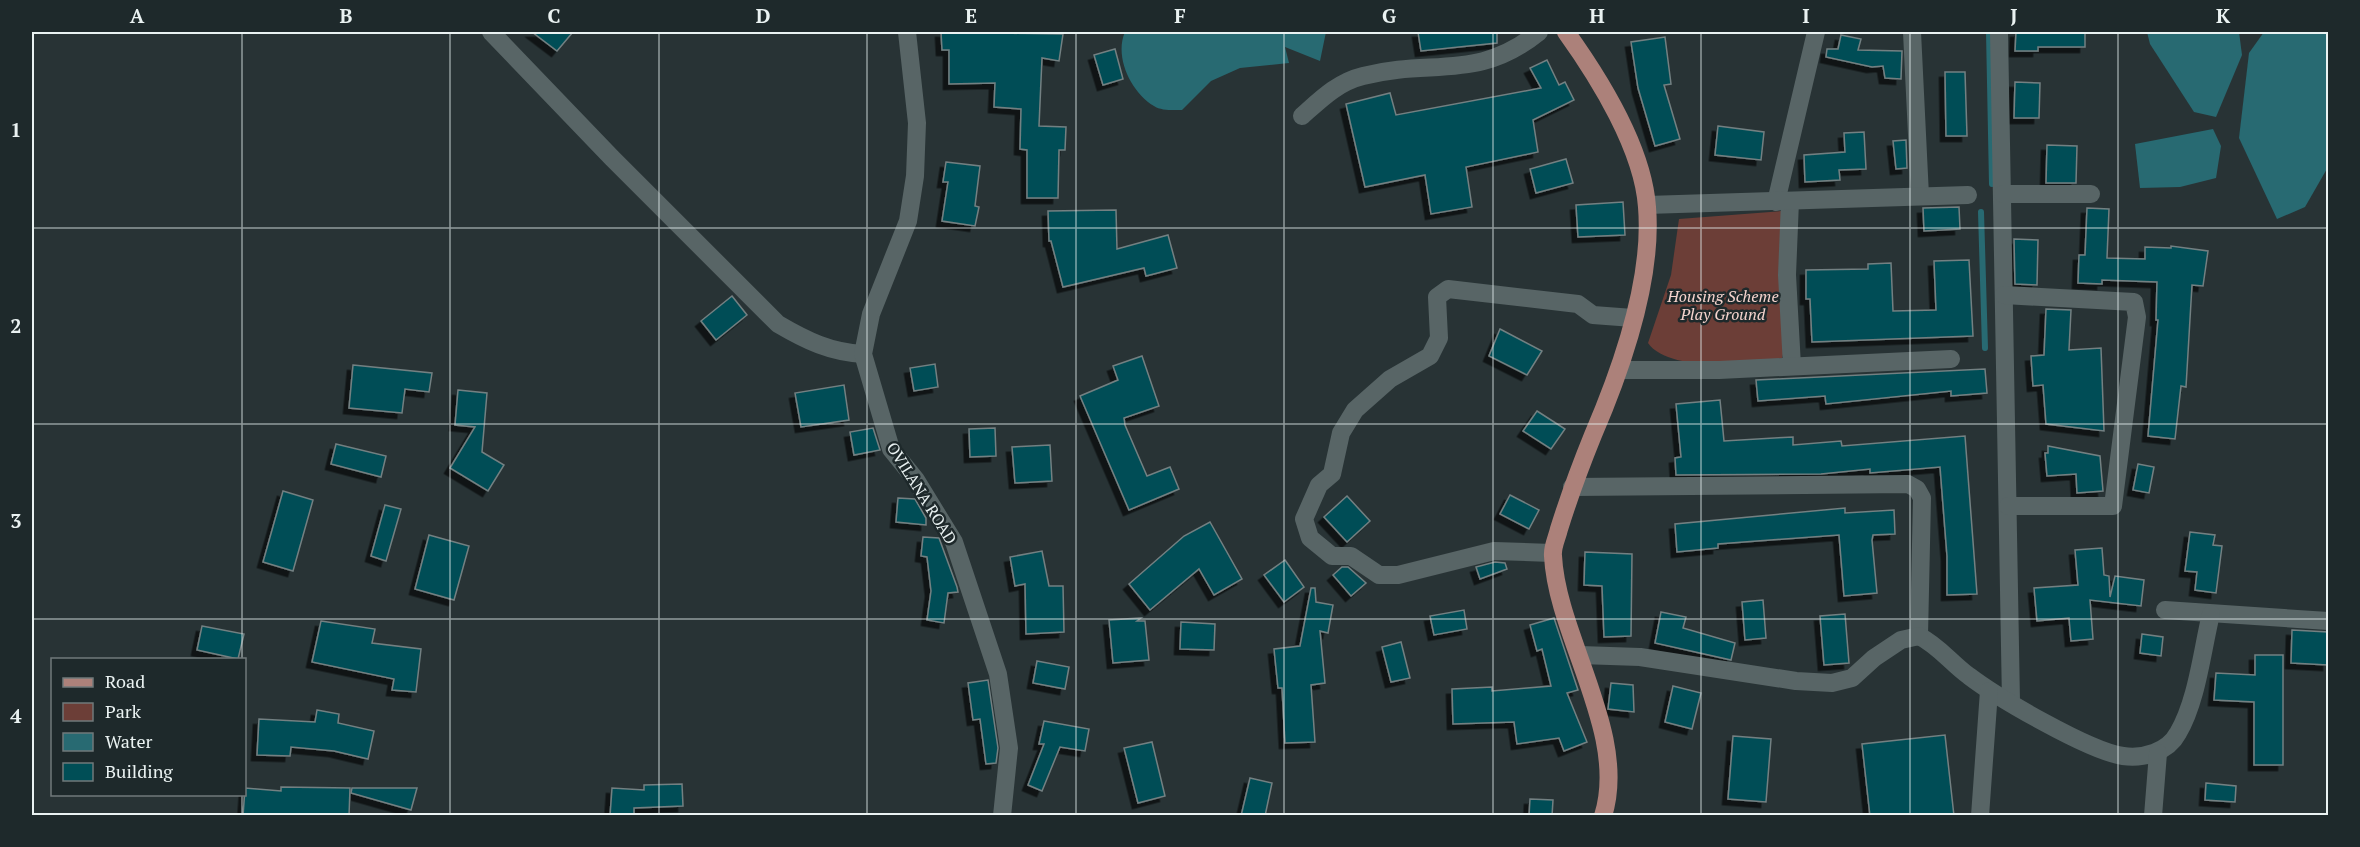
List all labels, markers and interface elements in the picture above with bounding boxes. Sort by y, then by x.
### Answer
text: A [130,2,145,29]
text: B [340,2,353,29]
text: C [547,2,561,29]
text: D [756,2,770,29]
text: E [965,2,977,29]
text: F [1174,2,1186,29]
text: G [1382,2,1396,29]
text: H [1589,2,1605,29]
text: I [1802,2,1810,29]
text: J [2010,2,2018,29]
text: K [2216,2,2231,29]
text: 1 [10,116,22,143]
park label: Housing Scheme Play Ground [1666,285,1779,325]
text: 2 [10,312,22,339]
street label: OVILANA ROAD [882,438,962,548]
text: 3 [10,507,22,534]
legend [51,658,246,796]
text: Road [105,669,145,693]
text: Park [105,699,142,723]
text: 4 [10,702,22,729]
text: Water [105,729,152,753]
text: Building [105,759,173,783]

